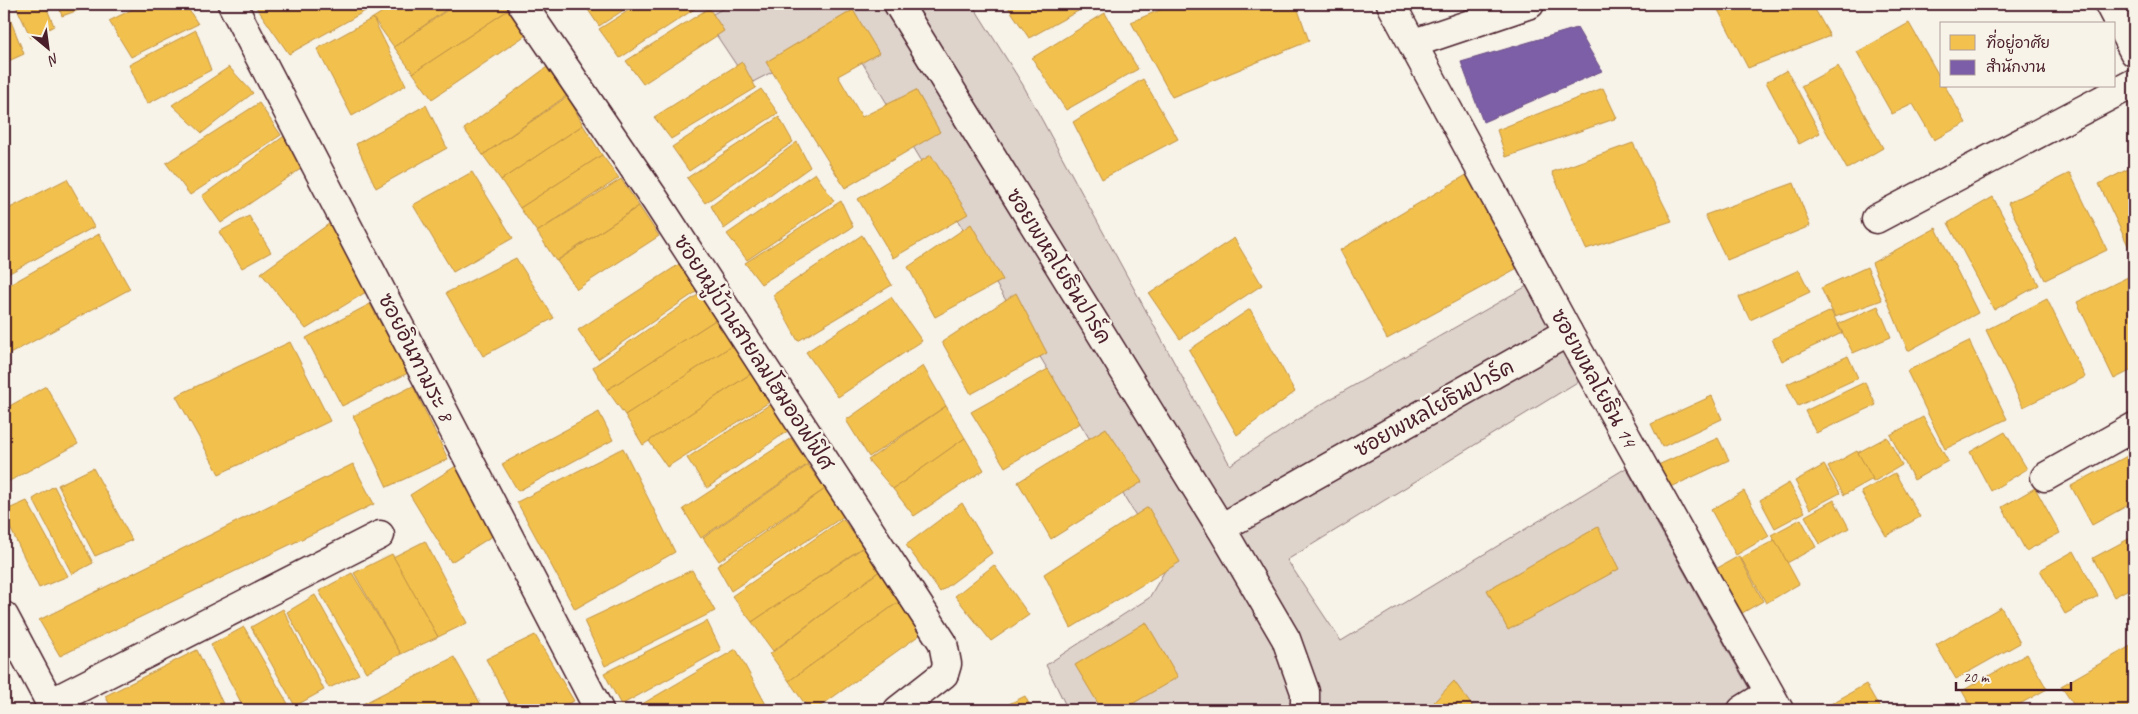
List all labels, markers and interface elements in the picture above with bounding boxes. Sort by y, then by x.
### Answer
north arrow [22,22,72,72]
legend [1940,22,2116,88]
text: ที่อยู่อาศัย [1986,29,2050,54]
text: N [44,49,62,70]
text: สำนักงาน [1986,58,2045,77]
street label: ซอยพหลโยธินปาร์ค [1001,183,1117,349]
street label: ซอยหมู่บ้านสายลมโฮมออฟฟิศ [666,230,841,478]
street label: ซอยอินทามระ 8 [373,289,461,428]
street label: ซอยพหลโยธิน 14 [1545,304,1644,454]
street label: ซอยพหลโยธินปาร์ค [1350,353,1518,463]
scale bar [1956,659,2070,691]
text: 20 m [1963,668,1990,687]

